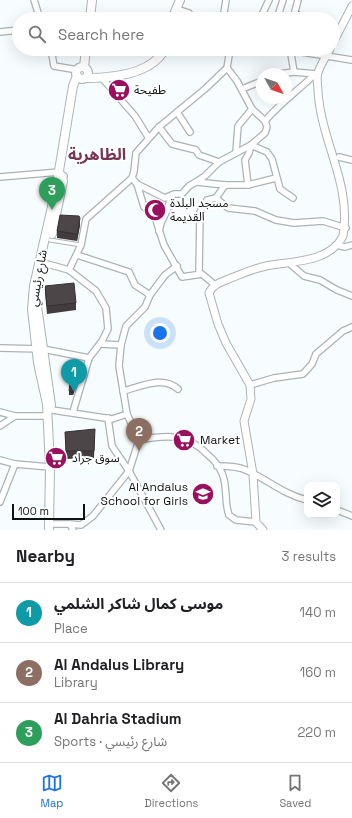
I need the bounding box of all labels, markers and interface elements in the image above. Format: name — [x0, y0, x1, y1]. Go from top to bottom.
search box — [12, 12, 340, 56]
icon: search — [26, 23, 48, 45]
text: Search here — [58, 25, 144, 44]
north arrow — [256, 68, 292, 104]
supermarket icon: طفيحة — [106, 77, 132, 103]
place label: طفيحة — [134, 82, 166, 98]
district label: الظاهرية — [68, 144, 126, 165]
pin: 3 — [39, 177, 65, 210]
place label: مسجد البلدة القديمة — [170, 195, 229, 225]
mosque icon: مسجد البلدة القديمة — [142, 197, 168, 223]
street label: شارع رئيسي — [25, 248, 53, 308]
your location — [150, 323, 170, 343]
pin: 1 — [61, 359, 87, 392]
pin: 2 — [126, 418, 152, 451]
supermarket icon: Market — [171, 427, 197, 453]
place label: Market — [200, 432, 240, 448]
supermarket icon: سوق جراد — [43, 445, 69, 471]
place label: سوق جراد — [72, 450, 120, 466]
place label: Al Andalus School for Girls — [101, 479, 188, 509]
school or university icon: Al Andalus School for Girls — [190, 481, 216, 507]
map controls — [304, 482, 340, 518]
button: layers — [304, 482, 340, 518]
scale bar — [12, 502, 85, 521]
text: 100 m — [18, 504, 49, 518]
text: Nearby — [16, 545, 75, 567]
text: 3 results — [282, 548, 336, 565]
text: موسى كمال شاكر الشلمي — [54, 594, 223, 613]
text: 1 — [26, 604, 32, 621]
text: 140 m — [300, 604, 336, 621]
text: Place — [54, 620, 88, 637]
text: Al Andalus Library — [54, 655, 184, 674]
text: 2 — [25, 664, 33, 681]
text: 160 m — [300, 664, 336, 681]
text: Library — [54, 674, 98, 691]
text: Al Dahria Stadium — [54, 709, 182, 728]
text: 3 — [25, 724, 33, 741]
text: 220 m — [297, 724, 336, 741]
text: Sports · شارع رئيسي — [54, 733, 167, 750]
tab: Map — [41, 772, 63, 810]
tab: Directions — [144, 772, 198, 810]
tab: Saved — [279, 772, 311, 810]

